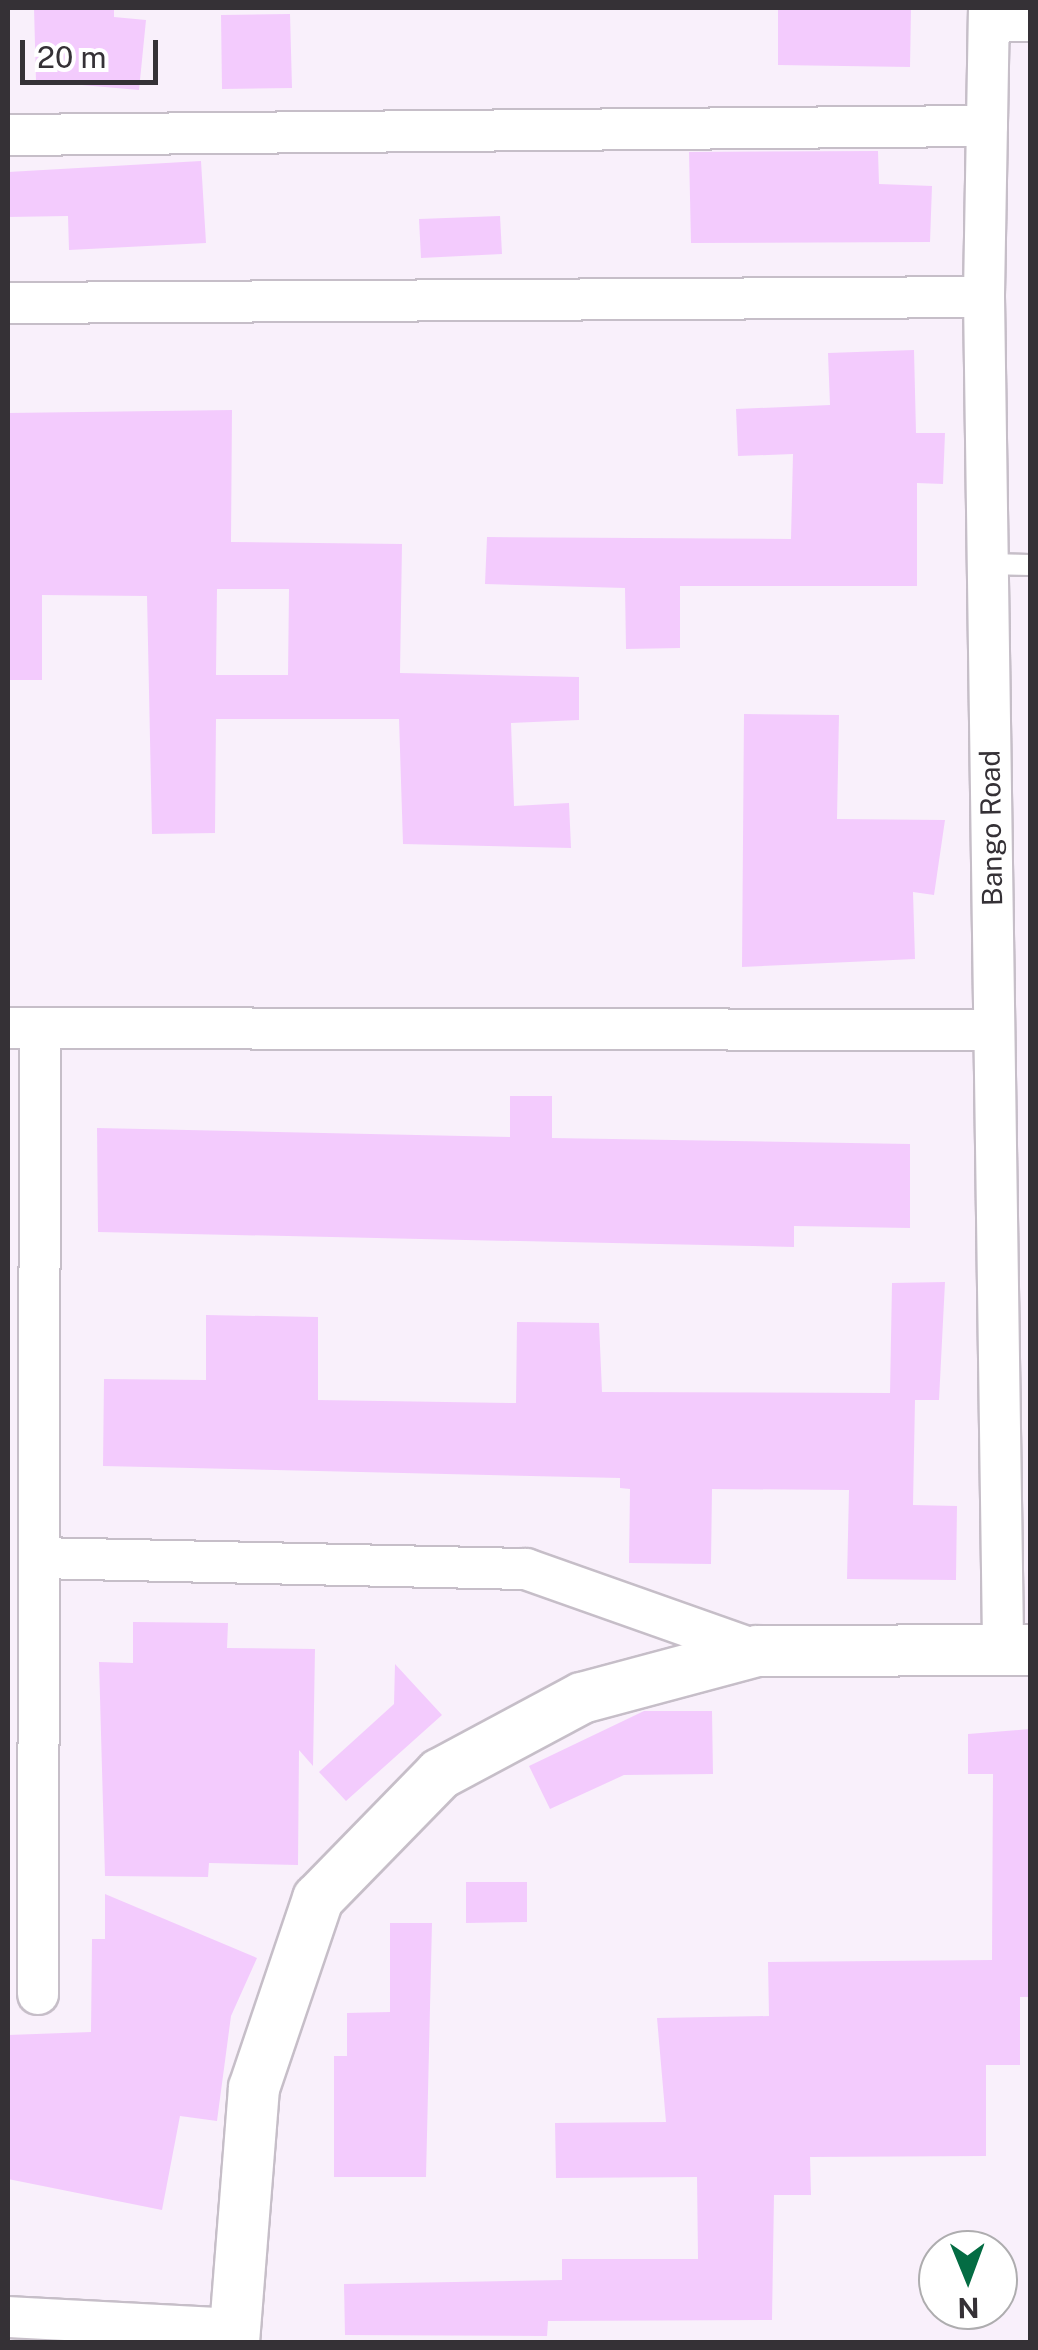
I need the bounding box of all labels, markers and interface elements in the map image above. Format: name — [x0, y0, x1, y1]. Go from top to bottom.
scale bar — [25, 20, 162, 82]
text: 20 m — [37, 39, 106, 75]
street label: Bango Road — [973, 750, 1009, 906]
north arrow — [918, 2230, 1018, 2330]
text: N — [957, 2292, 980, 2325]

